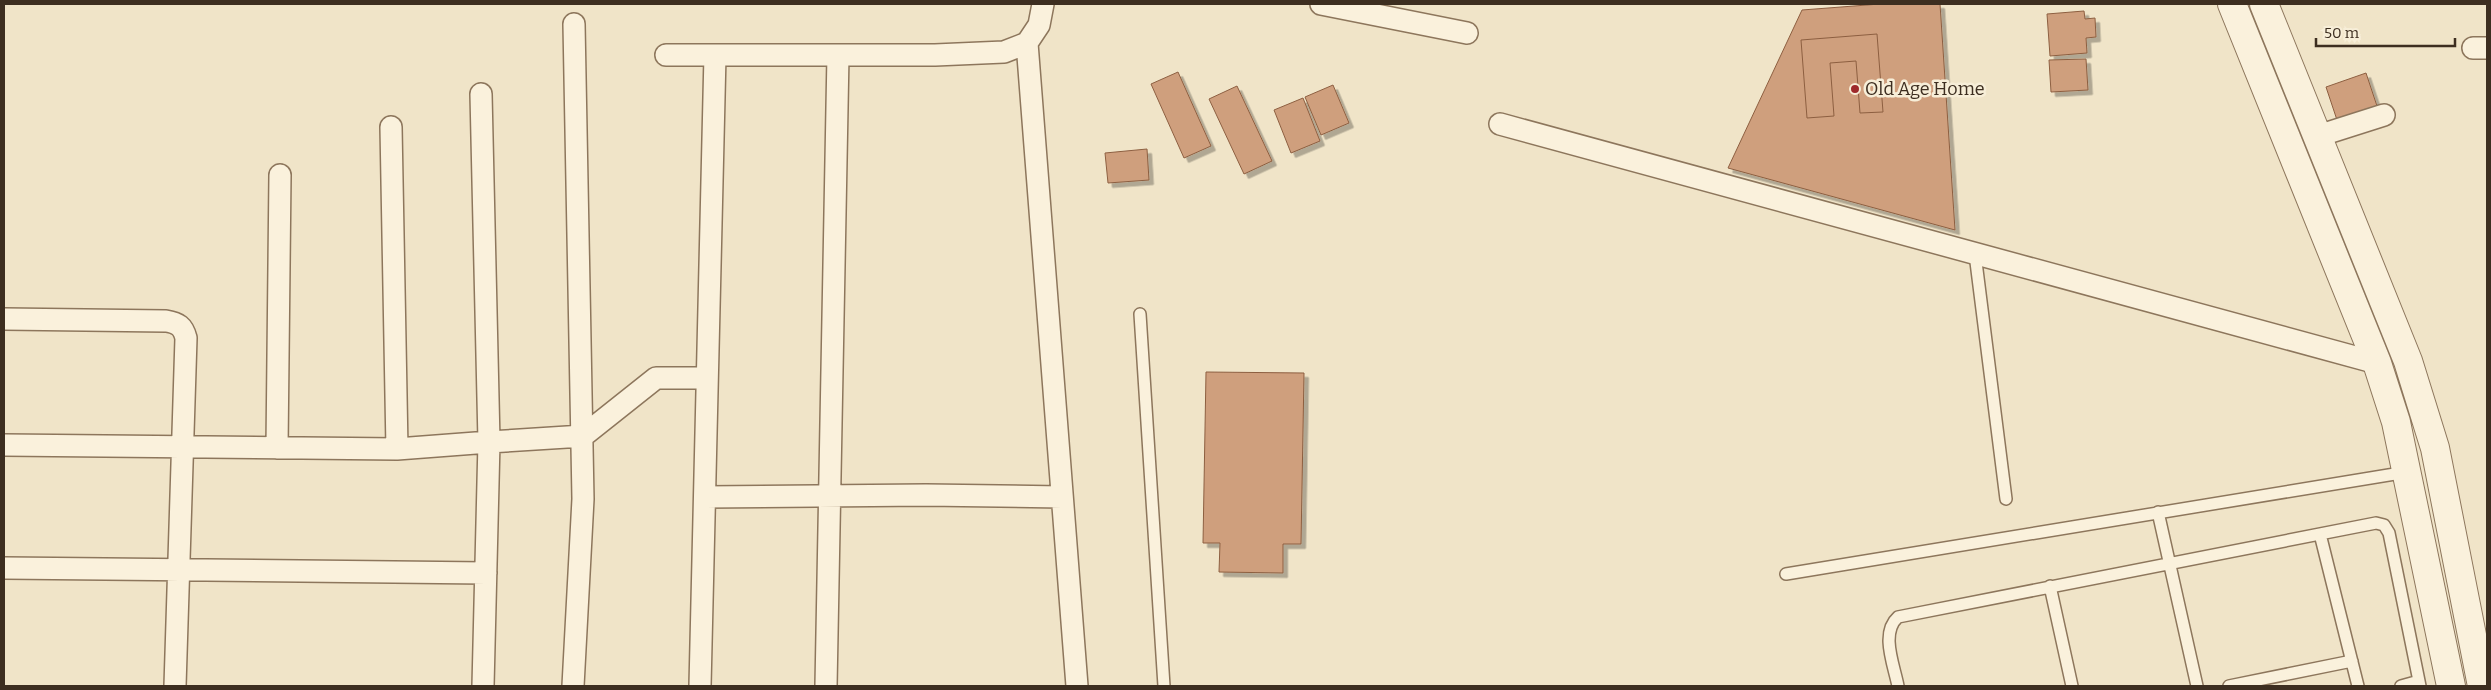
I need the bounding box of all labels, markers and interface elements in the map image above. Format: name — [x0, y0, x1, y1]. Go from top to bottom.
scale bar — [2316, 15, 2455, 47]
text: 50 m — [2324, 24, 2360, 42]
place label: Old Age Home — [1865, 78, 1985, 100]
marker: Old Age Home — [1849, 83, 1861, 95]

